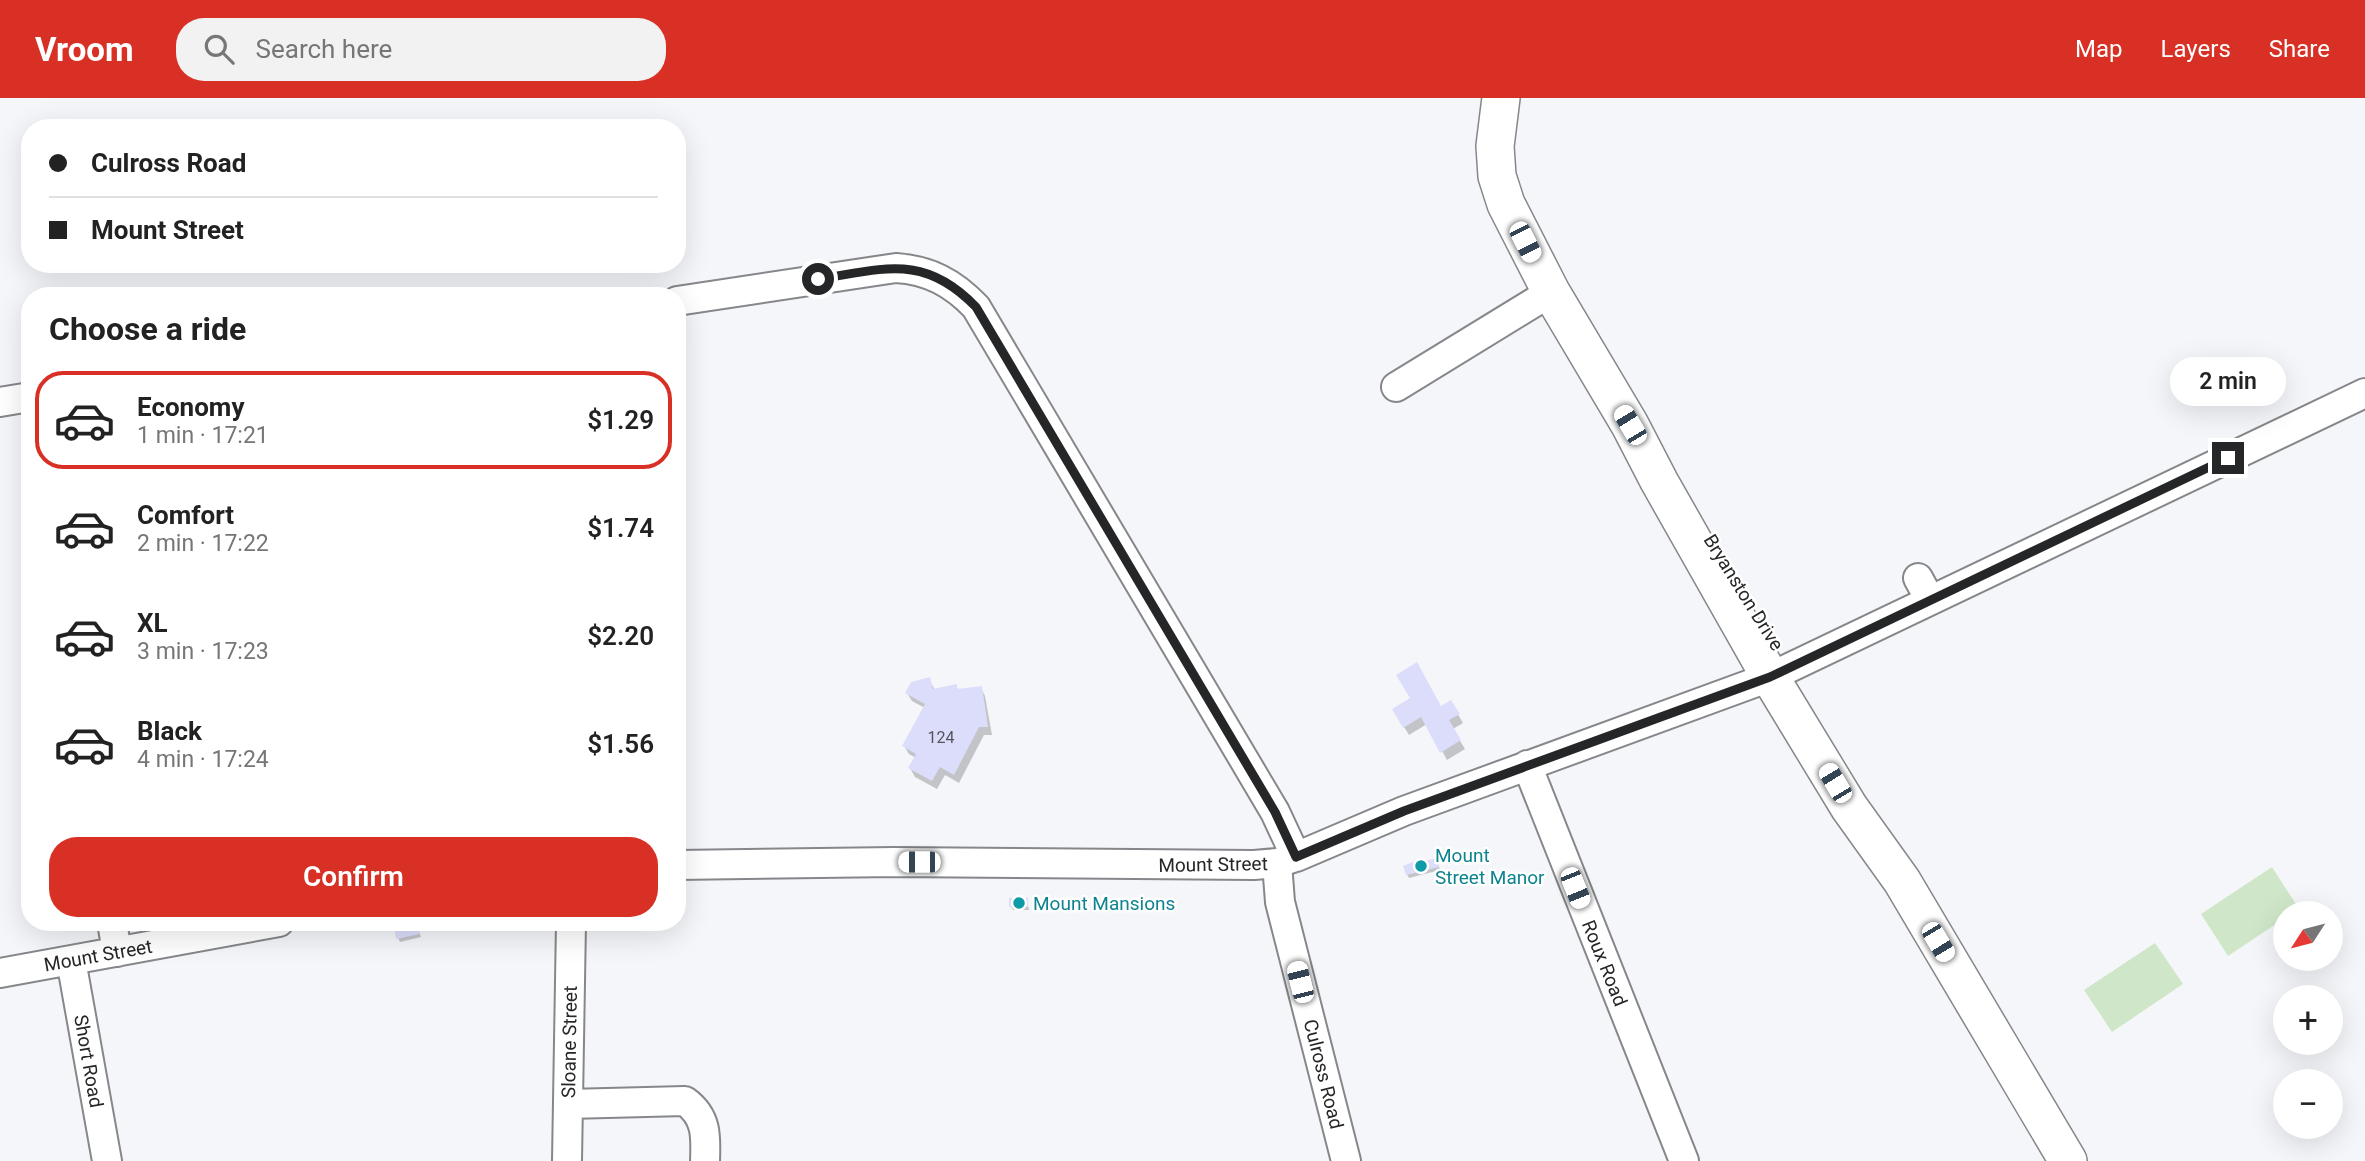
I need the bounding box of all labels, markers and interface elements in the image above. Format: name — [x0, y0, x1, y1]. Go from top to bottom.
search box — [176, 18, 666, 81]
text: Vroom — [35, 30, 134, 69]
icon: search — [200, 30, 238, 68]
text: Search here — [256, 34, 392, 64]
text: Map — [2075, 35, 2123, 63]
text: Layers — [2161, 35, 2231, 63]
text: Share — [2269, 35, 2330, 63]
text: Culross Road — [91, 148, 246, 178]
text: Mount Street — [91, 215, 244, 245]
car — [1507, 219, 1544, 265]
route start — [802, 263, 834, 295]
text: Choose a ride — [49, 310, 246, 348]
callout: 2 min — [2170, 356, 2286, 406]
text: 2 min — [2199, 368, 2257, 395]
icon: car — [53, 389, 116, 452]
text: Economy — [137, 392, 244, 422]
car — [1611, 402, 1650, 448]
text: $1.29 — [587, 405, 654, 435]
text: 1 min · 17:21 — [137, 422, 269, 449]
route end — [2212, 442, 2244, 474]
icon: car — [53, 497, 116, 560]
text: Comfort — [137, 500, 234, 530]
text: $1.74 — [587, 513, 654, 543]
text: 2 min · 17:22 — [137, 530, 269, 557]
street label: Bryanston Drive — [1699, 530, 1788, 655]
icon: car — [53, 605, 116, 668]
text: XL — [137, 608, 168, 638]
text: $2.20 — [587, 621, 654, 651]
text: 3 min · 17:23 — [137, 638, 269, 665]
icon: car — [53, 713, 116, 776]
text: Black — [137, 716, 202, 746]
house number: 124 — [928, 728, 954, 747]
text: $1.56 — [587, 729, 654, 759]
text: 4 min · 17:24 — [137, 746, 269, 773]
car — [1816, 760, 1855, 806]
button: Confirm — [49, 837, 658, 917]
place label: Mount Street Manor — [1435, 844, 1545, 889]
car — [899, 852, 941, 873]
street label: Mount Street — [1158, 852, 1268, 877]
marker: Mount Street Manor — [1413, 858, 1429, 874]
car — [1558, 865, 1593, 911]
place label: Mount Mansions — [1033, 892, 1175, 915]
marker: Mount Mansions — [1011, 895, 1027, 911]
north arrow — [2273, 901, 2343, 971]
map controls — [2273, 901, 2343, 1139]
street label: Roux Road — [1577, 917, 1632, 1010]
car — [1919, 919, 1958, 965]
street label: Mount Street — [42, 935, 154, 976]
car — [1285, 959, 1316, 1005]
button: + — [2273, 985, 2343, 1055]
street label: Sloane Street — [557, 986, 582, 1098]
street label: Short Road — [69, 1013, 108, 1109]
street label: Culross Road — [1299, 1017, 1348, 1131]
button: − — [2273, 1069, 2343, 1139]

